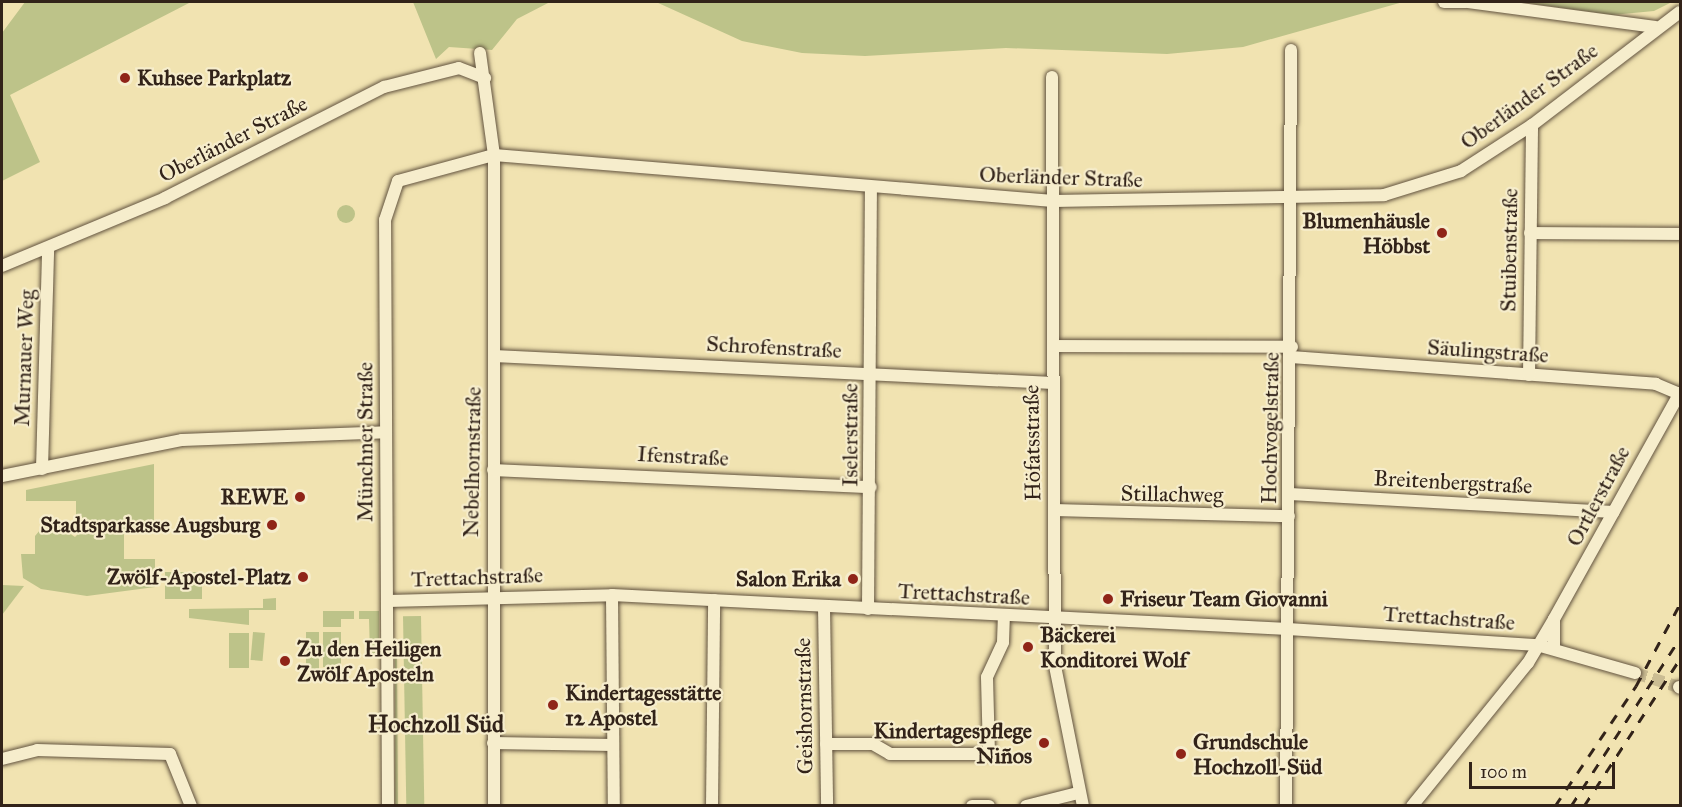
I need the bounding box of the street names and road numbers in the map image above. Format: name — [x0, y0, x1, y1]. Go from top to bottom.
street label: Oberländer Straße — [1455, 37, 1603, 155]
street label: Oberländer Straße — [154, 90, 312, 188]
street label: Oberländer Straße — [979, 161, 1143, 193]
street label: Stuibenstraße — [1495, 188, 1523, 312]
street label: Murnauer Weg — [8, 289, 40, 427]
street label: Schrofenstraße — [706, 330, 842, 364]
street label: Säulingstraße — [1426, 334, 1550, 368]
street label: Hochvogelstraße — [1255, 352, 1285, 504]
street label: Münchner Straße — [352, 362, 378, 522]
street label: Iselerstraße — [837, 383, 863, 487]
street label: Höfatsstraße — [1018, 385, 1046, 501]
street label: Nebelhornstraße — [457, 386, 487, 538]
street label: Ifenstraße — [637, 440, 729, 472]
street label: Ortlerstraße — [1561, 441, 1635, 551]
street label: Breitenbergstraße — [1373, 465, 1533, 499]
street label: Stillachweg — [1120, 480, 1224, 508]
street label: Trettachstraße — [411, 562, 543, 592]
street label: Trettachstraße — [897, 577, 1031, 611]
street label: Trettachstraße — [1382, 600, 1516, 636]
street label: Geishornstraße — [790, 637, 818, 775]

